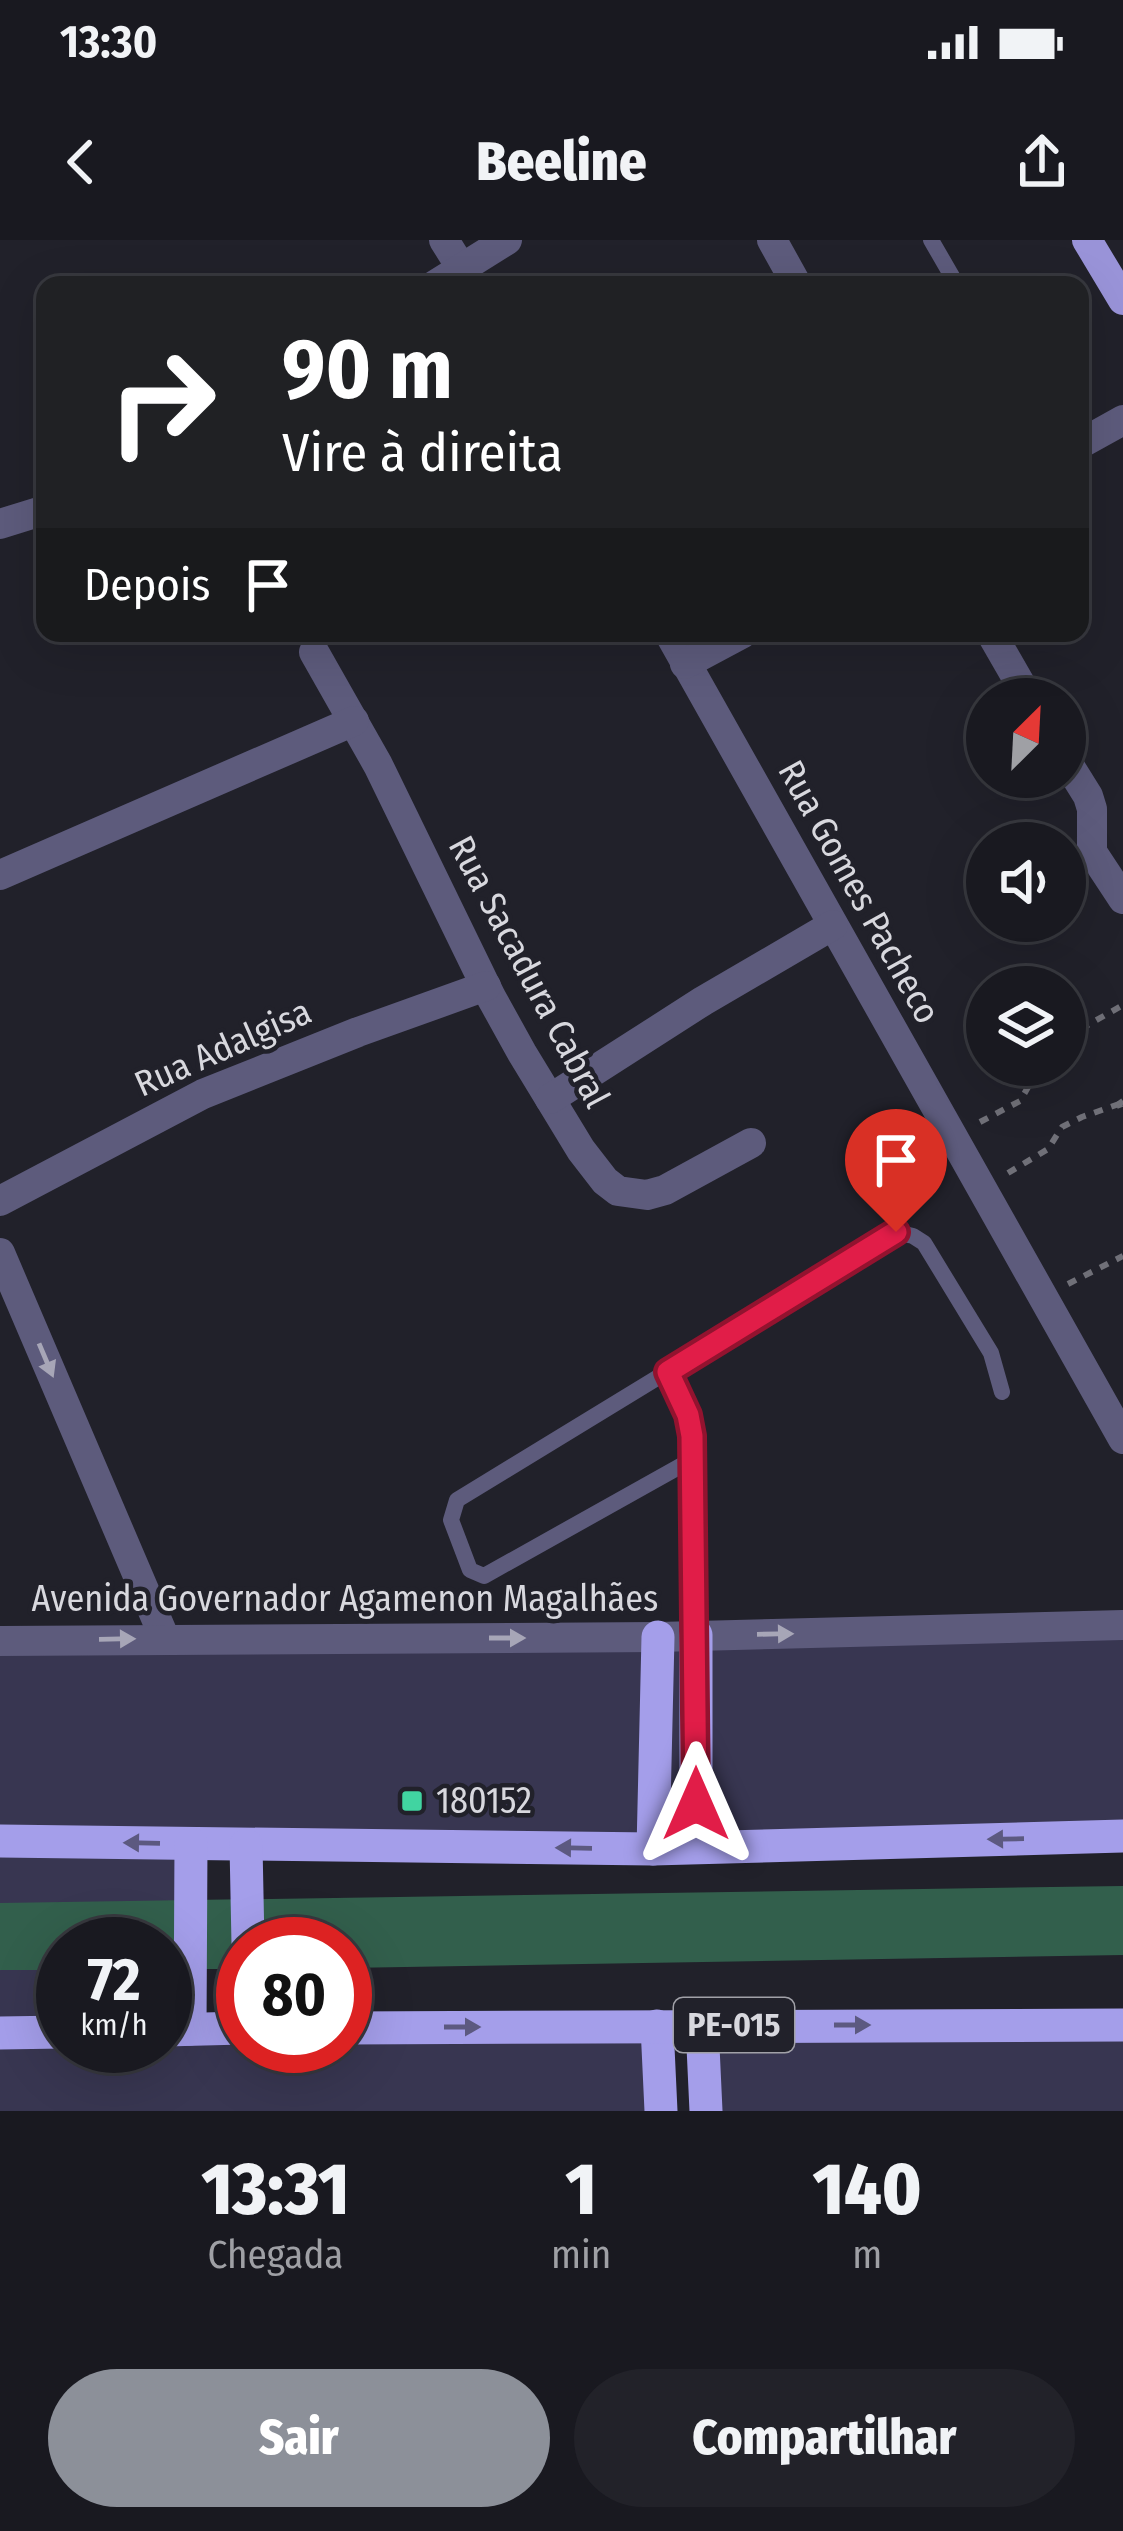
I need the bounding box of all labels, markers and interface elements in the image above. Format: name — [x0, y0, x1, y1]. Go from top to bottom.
text: 13:30 — [60, 15, 157, 69]
icon: back — [48, 129, 114, 195]
icon: share — [1009, 129, 1075, 195]
text: Beeline — [476, 130, 647, 194]
text: 90 m — [282, 319, 453, 420]
icon: right — [84, 324, 240, 480]
text: Vire à direita — [282, 421, 563, 485]
icon: arrive — [235, 552, 301, 618]
text: Depois — [84, 558, 211, 612]
north arrow — [966, 678, 1086, 798]
map controls — [966, 678, 1086, 1086]
street label: Rua Gomes Pacheco — [769, 753, 949, 1031]
button: sound — [966, 822, 1086, 942]
street label: Rua Sacadura Cabral — [439, 829, 619, 1115]
button: layers — [966, 966, 1086, 1086]
street label: Rua Adalgisa — [128, 990, 318, 1106]
pin — [845, 1109, 947, 1232]
icon: arrive — [863, 1127, 929, 1193]
one-way arrow — [37, 1343, 56, 1379]
street label: Avenida Governador Agamenon Magalhães — [32, 1577, 658, 1621]
one-way arrow — [757, 1624, 795, 1643]
one-way arrow — [489, 1628, 527, 1648]
one-way arrow — [99, 1629, 137, 1649]
position arrow — [633, 1741, 759, 1867]
place label: 180152 — [436, 1779, 532, 1823]
marker: 180152 — [399, 1788, 425, 1814]
one-way arrow — [986, 1829, 1024, 1848]
one-way arrow — [122, 1833, 160, 1853]
one-way arrow — [554, 1838, 592, 1858]
speed limit sign: 80 — [216, 1917, 372, 2073]
text: 72 — [87, 1944, 141, 2016]
road number: PE-015 — [674, 1998, 794, 2052]
text: km/h — [81, 2007, 147, 2043]
one-way arrow — [834, 2015, 872, 2035]
one-way arrow — [444, 2017, 482, 2037]
text: 13:31 — [201, 2147, 350, 2233]
text: 1 — [566, 2147, 597, 2233]
text: 140 — [813, 2147, 922, 2233]
text: Chegada — [207, 2232, 343, 2278]
text: min — [551, 2232, 611, 2278]
text: m — [852, 2232, 882, 2278]
button: Sair — [48, 2369, 550, 2507]
button: Compartilhar — [574, 2369, 1075, 2507]

